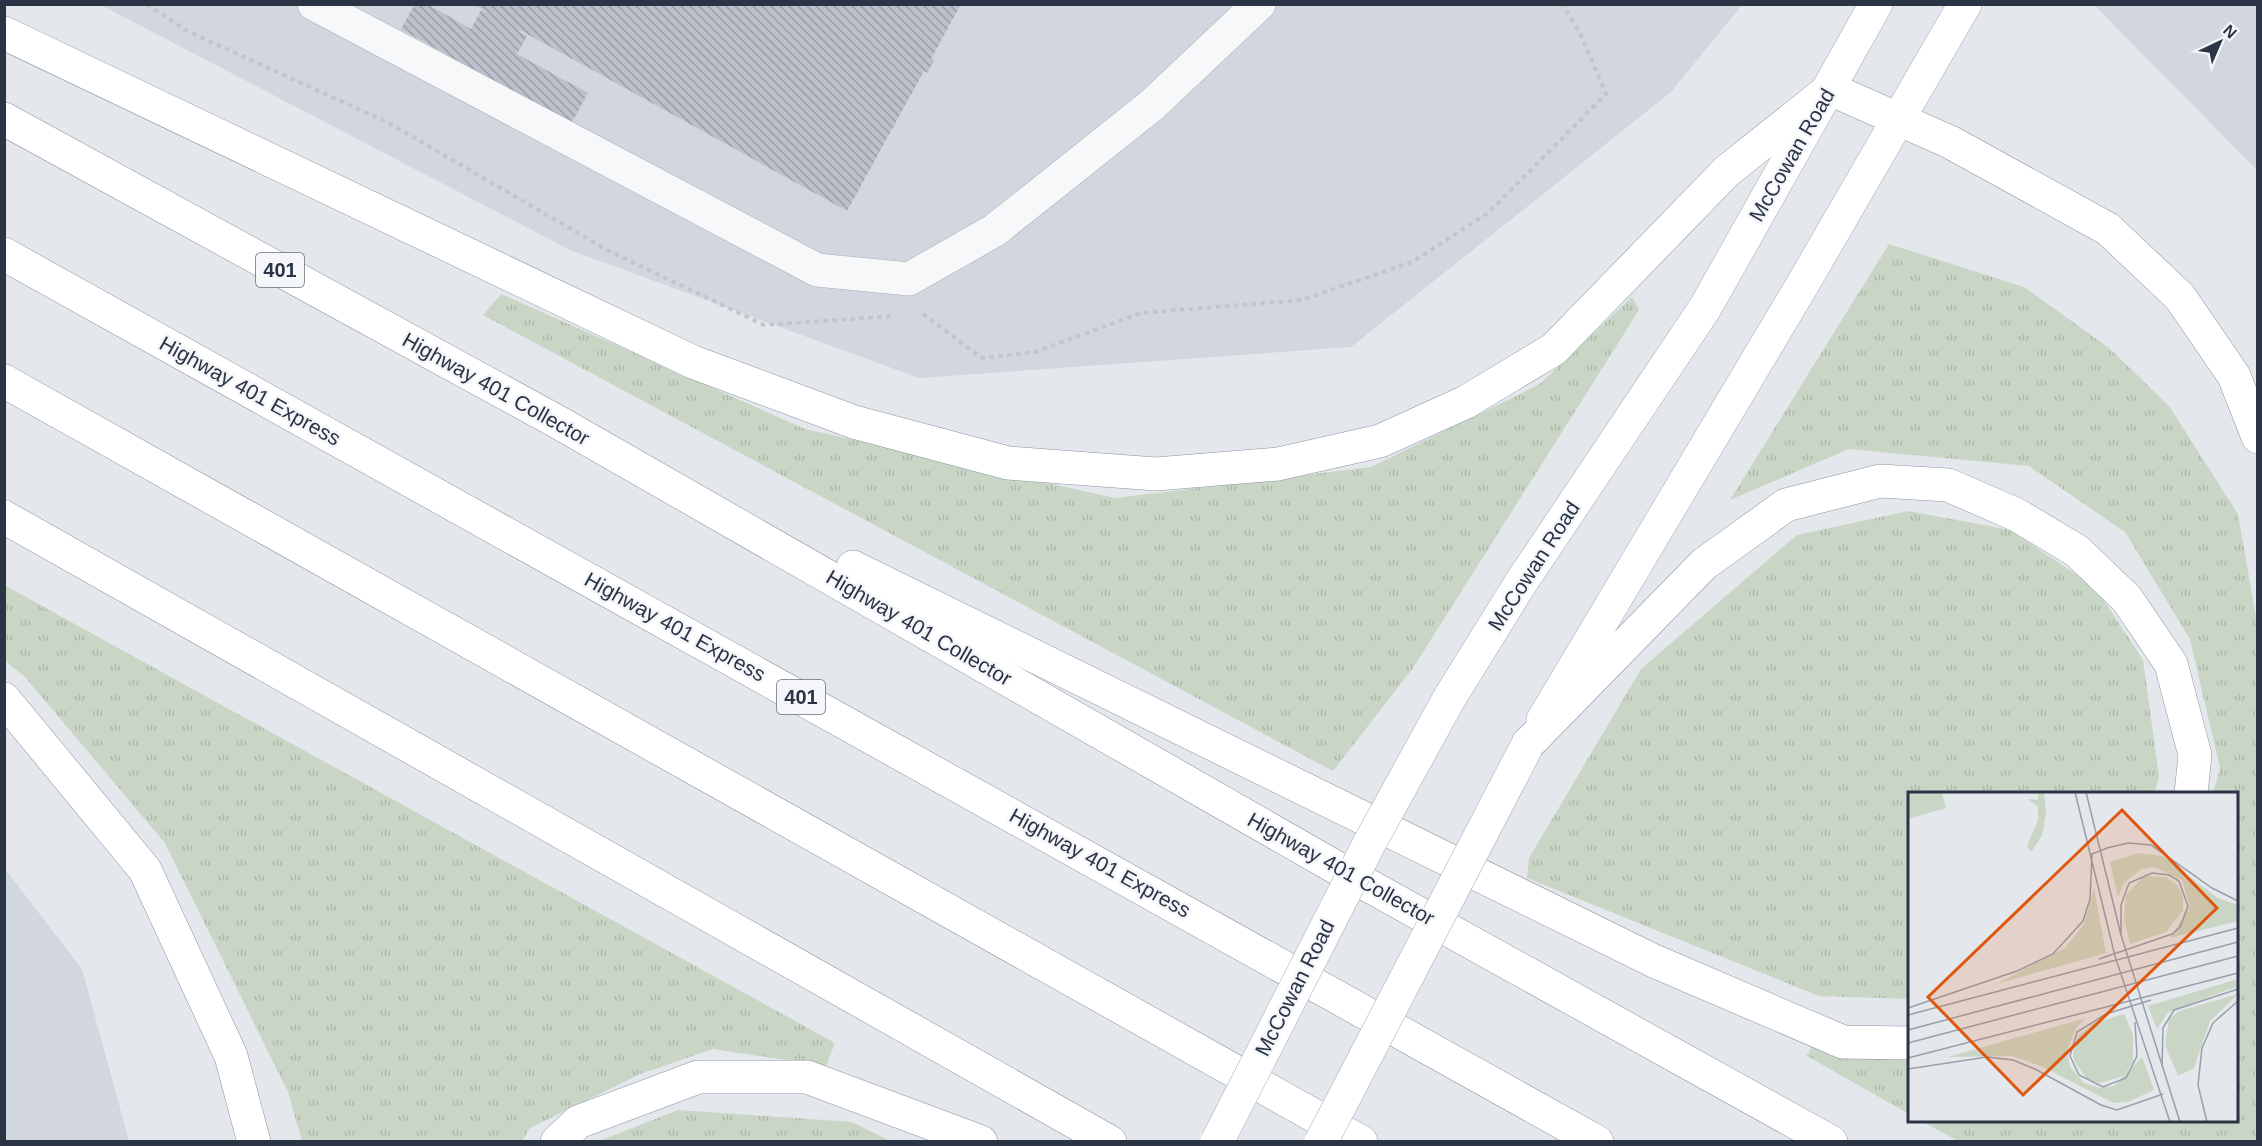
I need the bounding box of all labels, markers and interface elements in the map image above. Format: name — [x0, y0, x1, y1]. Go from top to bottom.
north arrow — [2190, 12, 2250, 72]
text: N — [2220, 21, 2240, 42]
street label: McCowan Road — [1744, 84, 1839, 225]
road number: 401 — [256, 253, 304, 287]
street label: Highway 401 Collector — [399, 328, 594, 450]
street label: Highway 401 Express — [156, 331, 345, 450]
street label: McCowan Road — [1483, 497, 1584, 635]
street label: Highway 401 Collector — [823, 565, 1016, 690]
street label: Highway 401 Express — [581, 567, 770, 686]
road number: 401 — [777, 680, 825, 714]
inset map — [1908, 792, 2238, 1122]
street label: Highway 401 Express — [1006, 803, 1195, 922]
street label: Highway 401 Collector — [1244, 808, 1439, 930]
street label: McCowan Road — [1250, 916, 1339, 1060]

